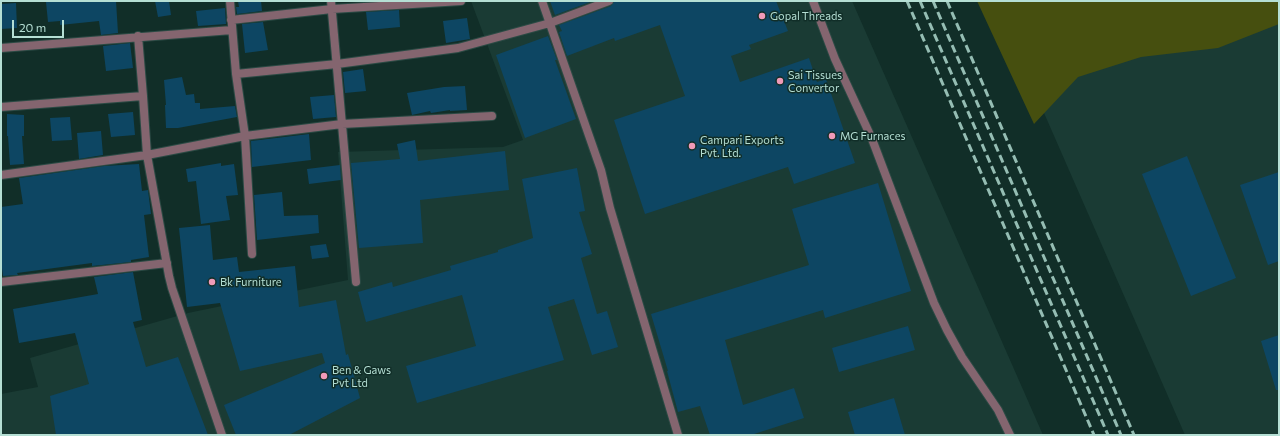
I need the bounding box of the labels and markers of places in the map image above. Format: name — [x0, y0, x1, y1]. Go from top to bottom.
place label: Gopal Threads — [770, 9, 842, 23]
marker: Gopal Threads — [757, 11, 767, 21]
place label: Sai Tissues Convertor — [788, 68, 842, 94]
marker: Sai Tissues Convertor — [775, 76, 785, 86]
place label: MG Furnaces — [840, 129, 905, 143]
marker: MG Furnaces — [827, 131, 837, 141]
place label: Campari Exports Pvt. Ltd. — [700, 133, 784, 159]
marker: Campari Exports Pvt. Ltd. — [687, 141, 697, 151]
place label: Bk Furniture — [220, 275, 282, 289]
marker: Bk Furniture — [207, 277, 217, 287]
place label: Ben & Gaws Pvt Ltd — [332, 363, 391, 389]
marker: Ben & Gaws Pvt Ltd — [319, 371, 329, 381]

